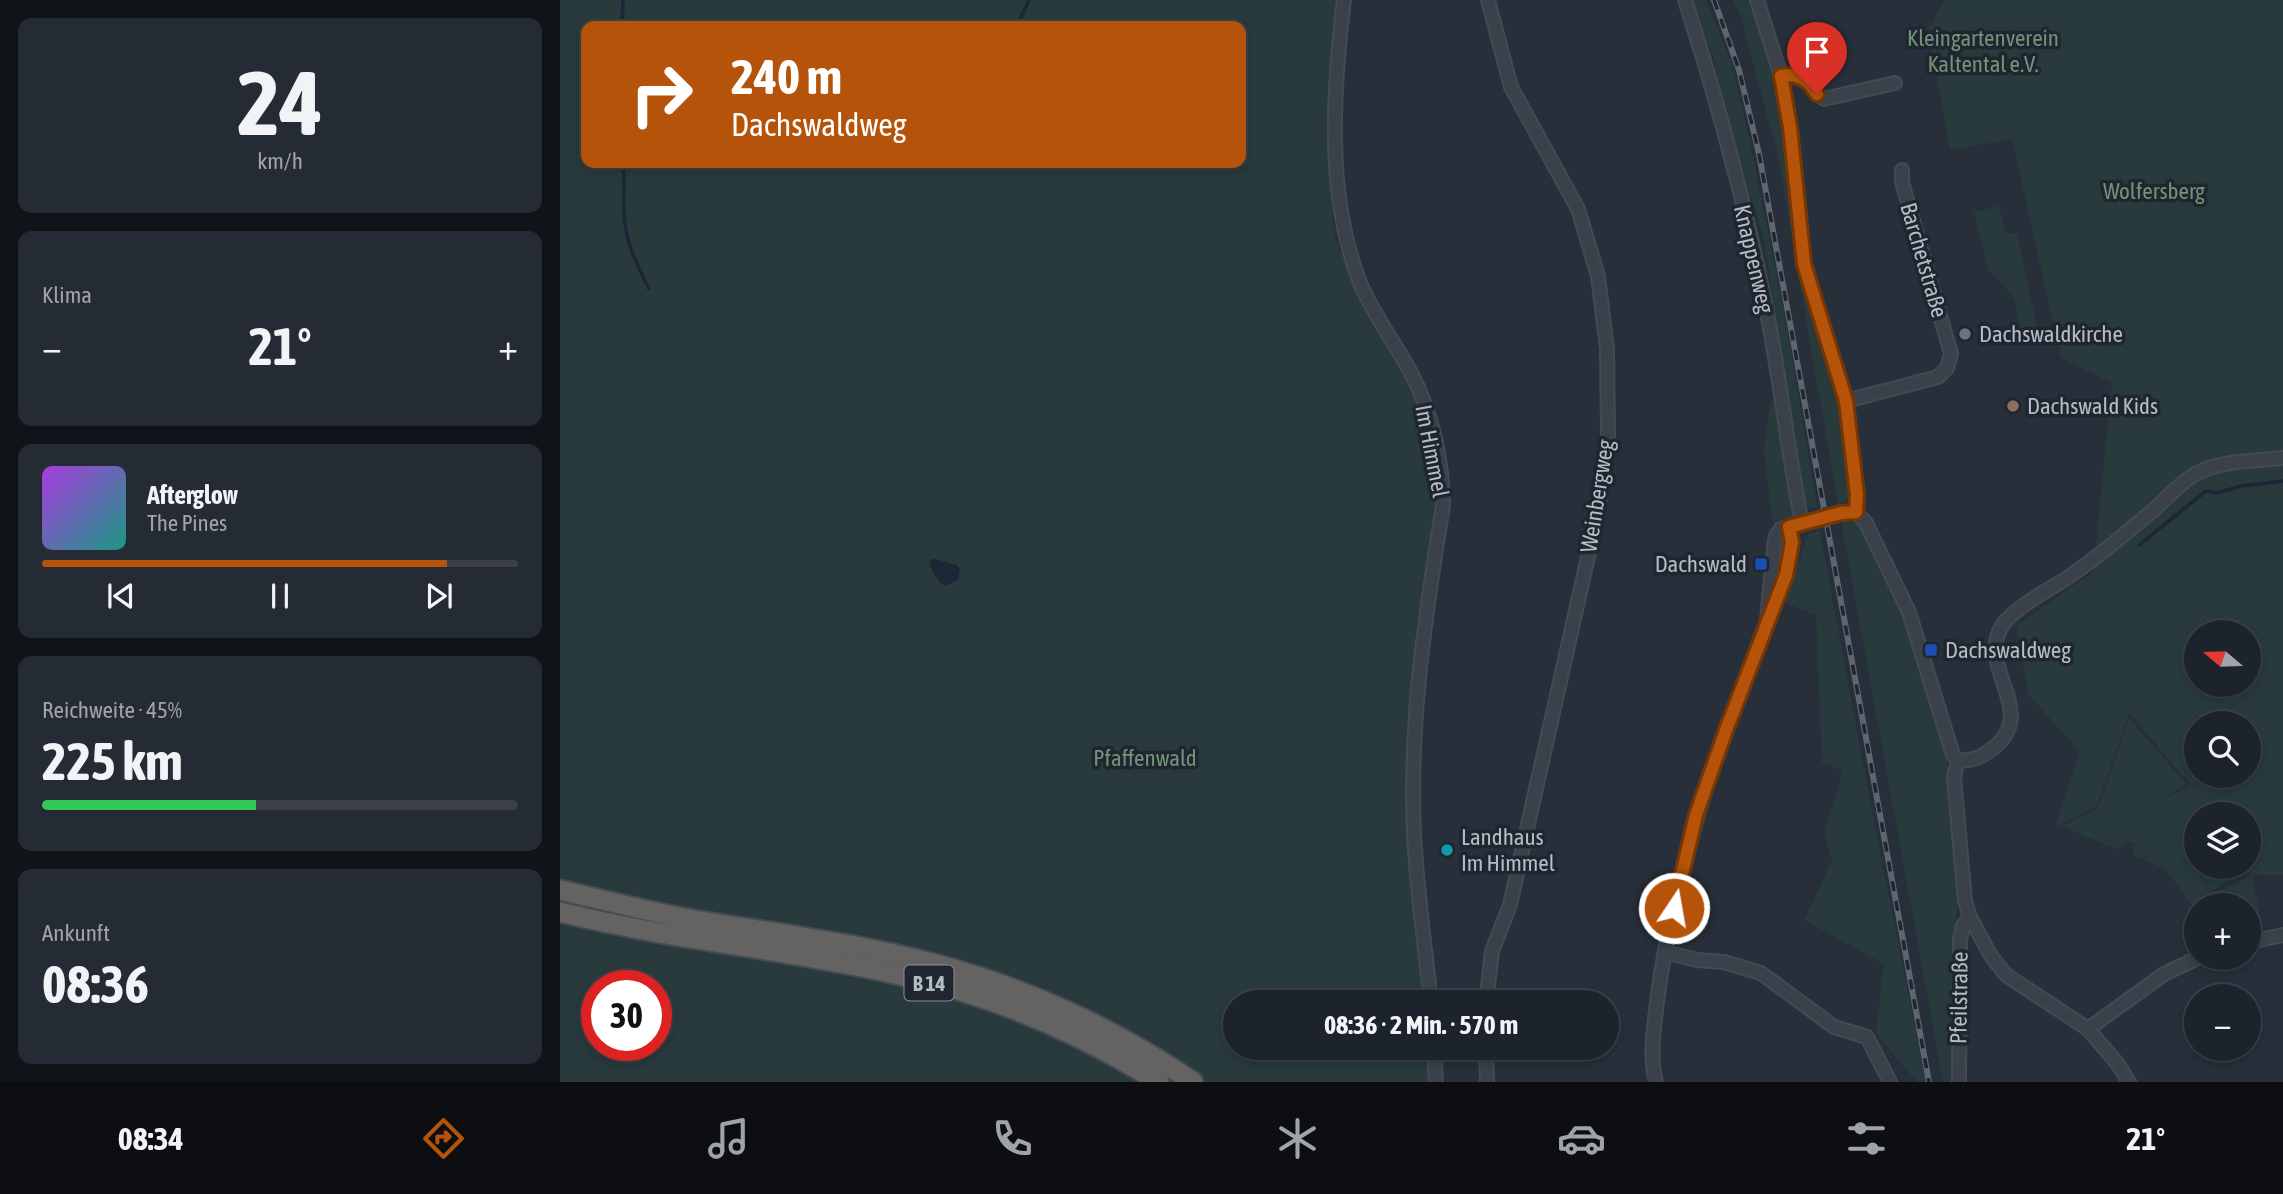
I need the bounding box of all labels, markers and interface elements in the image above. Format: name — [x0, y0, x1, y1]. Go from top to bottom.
pin — [1787, 22, 1847, 94]
park label: Kleingartenverein Kaltental e.V. — [1907, 25, 2059, 77]
icon: arrive — [1798, 33, 1836, 71]
text: 240 m — [731, 48, 842, 104]
icon: right — [616, 49, 707, 140]
text: 24 — [237, 50, 323, 154]
text: Dachswaldweg — [731, 106, 907, 143]
text: km/h — [257, 148, 303, 174]
park label: Wolfersberg — [2103, 178, 2205, 204]
street label: Barchetstraße — [1895, 200, 1953, 320]
street label: Knappenweg — [1729, 202, 1779, 316]
text: Klima — [42, 282, 92, 308]
text: 21° — [248, 316, 312, 376]
place label: Dachswaldkirche — [1979, 321, 2123, 347]
text: − — [42, 325, 62, 368]
text: + — [498, 325, 518, 368]
marker: Dachswaldkirche — [1957, 326, 1973, 342]
place label: Dachswald Kids — [2027, 393, 2158, 419]
marker: Dachswald Kids — [2005, 398, 2021, 414]
street label: Im Himmel — [1410, 402, 1454, 500]
street label: Weinbergweg — [1575, 438, 1619, 554]
text: Afterglow — [147, 480, 238, 510]
text: The Pines — [147, 510, 227, 536]
place label: Dachswald — [1655, 551, 1747, 577]
marker: Dachswald — [1753, 556, 1769, 572]
icon: previous — [102, 577, 140, 615]
icon: pause — [261, 577, 299, 615]
icon: next — [420, 577, 458, 615]
north arrow — [2184, 620, 2261, 696]
map controls — [2184, 620, 2261, 1061]
place label: Dachswaldweg — [1945, 637, 2071, 663]
marker: Dachswaldweg — [1923, 642, 1939, 658]
text: Reichweite · 45% — [42, 697, 182, 723]
button: search — [2184, 711, 2261, 788]
text: 225 km — [42, 731, 183, 791]
park label: Pfaffenwald — [1093, 745, 1197, 771]
button: layers — [2184, 802, 2261, 879]
place label: Landhaus Im Himmel — [1461, 824, 1555, 876]
marker: Landhaus Im Himmel — [1439, 842, 1455, 858]
position arrow — [1637, 871, 1711, 945]
button: + — [2184, 893, 2261, 970]
text: Ankunft — [42, 920, 110, 946]
street label: Pfeilstraße — [1945, 952, 1973, 1044]
text: 08:36 — [42, 954, 149, 1014]
road number: B 14 — [904, 965, 954, 1000]
speed limit sign: 30 — [581, 970, 672, 1061]
button: − — [2184, 984, 2261, 1061]
text: 08:36 · 2 Min. · 570 m — [1324, 1010, 1518, 1040]
icon: directions — [419, 1114, 468, 1163]
icon: music — [704, 1114, 753, 1163]
icon: phone — [988, 1114, 1037, 1163]
icon: climate — [1273, 1114, 1322, 1163]
icon: car — [1557, 1114, 1606, 1163]
icon: filters — [1842, 1114, 1891, 1163]
text: 08:34 — [118, 1120, 184, 1157]
text: 21° — [2126, 1120, 2165, 1157]

